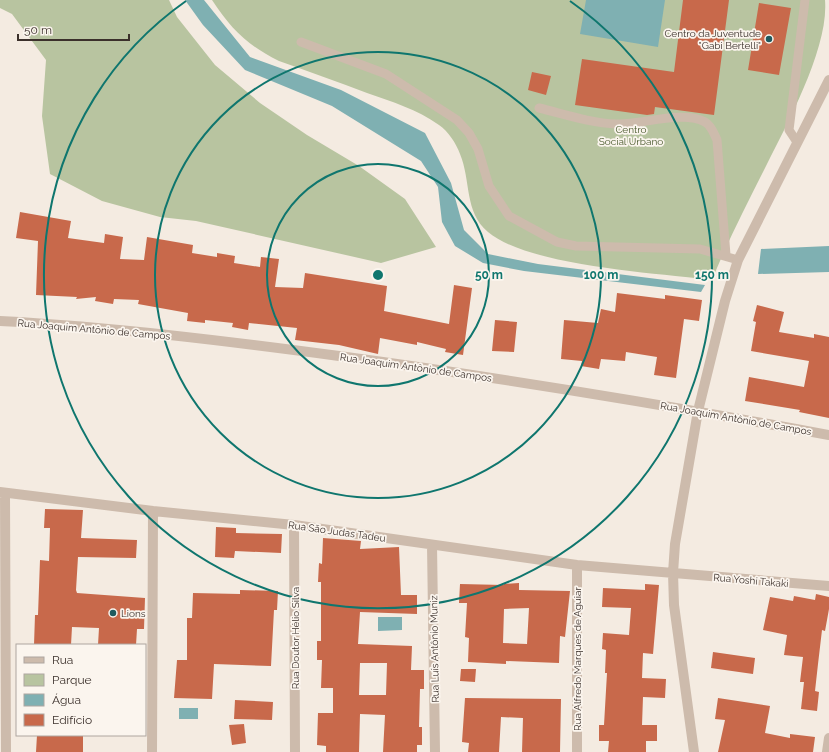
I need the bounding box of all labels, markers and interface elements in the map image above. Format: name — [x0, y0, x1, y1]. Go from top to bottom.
scale bar — [18, 16, 129, 42]
text: 50 m — [24, 23, 52, 37]
place label: Centro da Juventude "Gabi Bertelli" — [664, 28, 761, 51]
marker: Centro da Juventude "Gabi Bertelli" — [764, 34, 774, 44]
park label: Centro Social Urbano — [599, 124, 663, 147]
centre of rings — [371, 268, 385, 282]
text: 50 m — [475, 268, 503, 282]
text: 100 m — [584, 268, 618, 282]
text: 150 m — [695, 268, 729, 282]
street label: Rua Joaquim Antônio de Campos — [17, 317, 171, 342]
street label: Rua Joaquim Antônio de Campos — [339, 351, 493, 384]
street label: Rua Joaquim Antônio de Campos — [659, 400, 813, 437]
street label: Rua São Judas Tadeu — [288, 519, 386, 544]
street label: Rua Yoshi Takaki — [713, 572, 789, 589]
street label: Rua Doutor Hélio Silva — [290, 587, 301, 689]
street label: Rua Alfredo Marques de Aguiar — [572, 587, 583, 731]
street label: Rua Luís Antônio Muniz — [428, 595, 441, 703]
marker: Lions — [108, 608, 118, 618]
place label: Lions — [121, 608, 146, 619]
legend — [16, 644, 146, 736]
text: Rua — [52, 653, 73, 667]
text: Parque — [52, 673, 92, 687]
text: Água — [52, 693, 81, 707]
text: Edifício — [52, 713, 92, 727]

